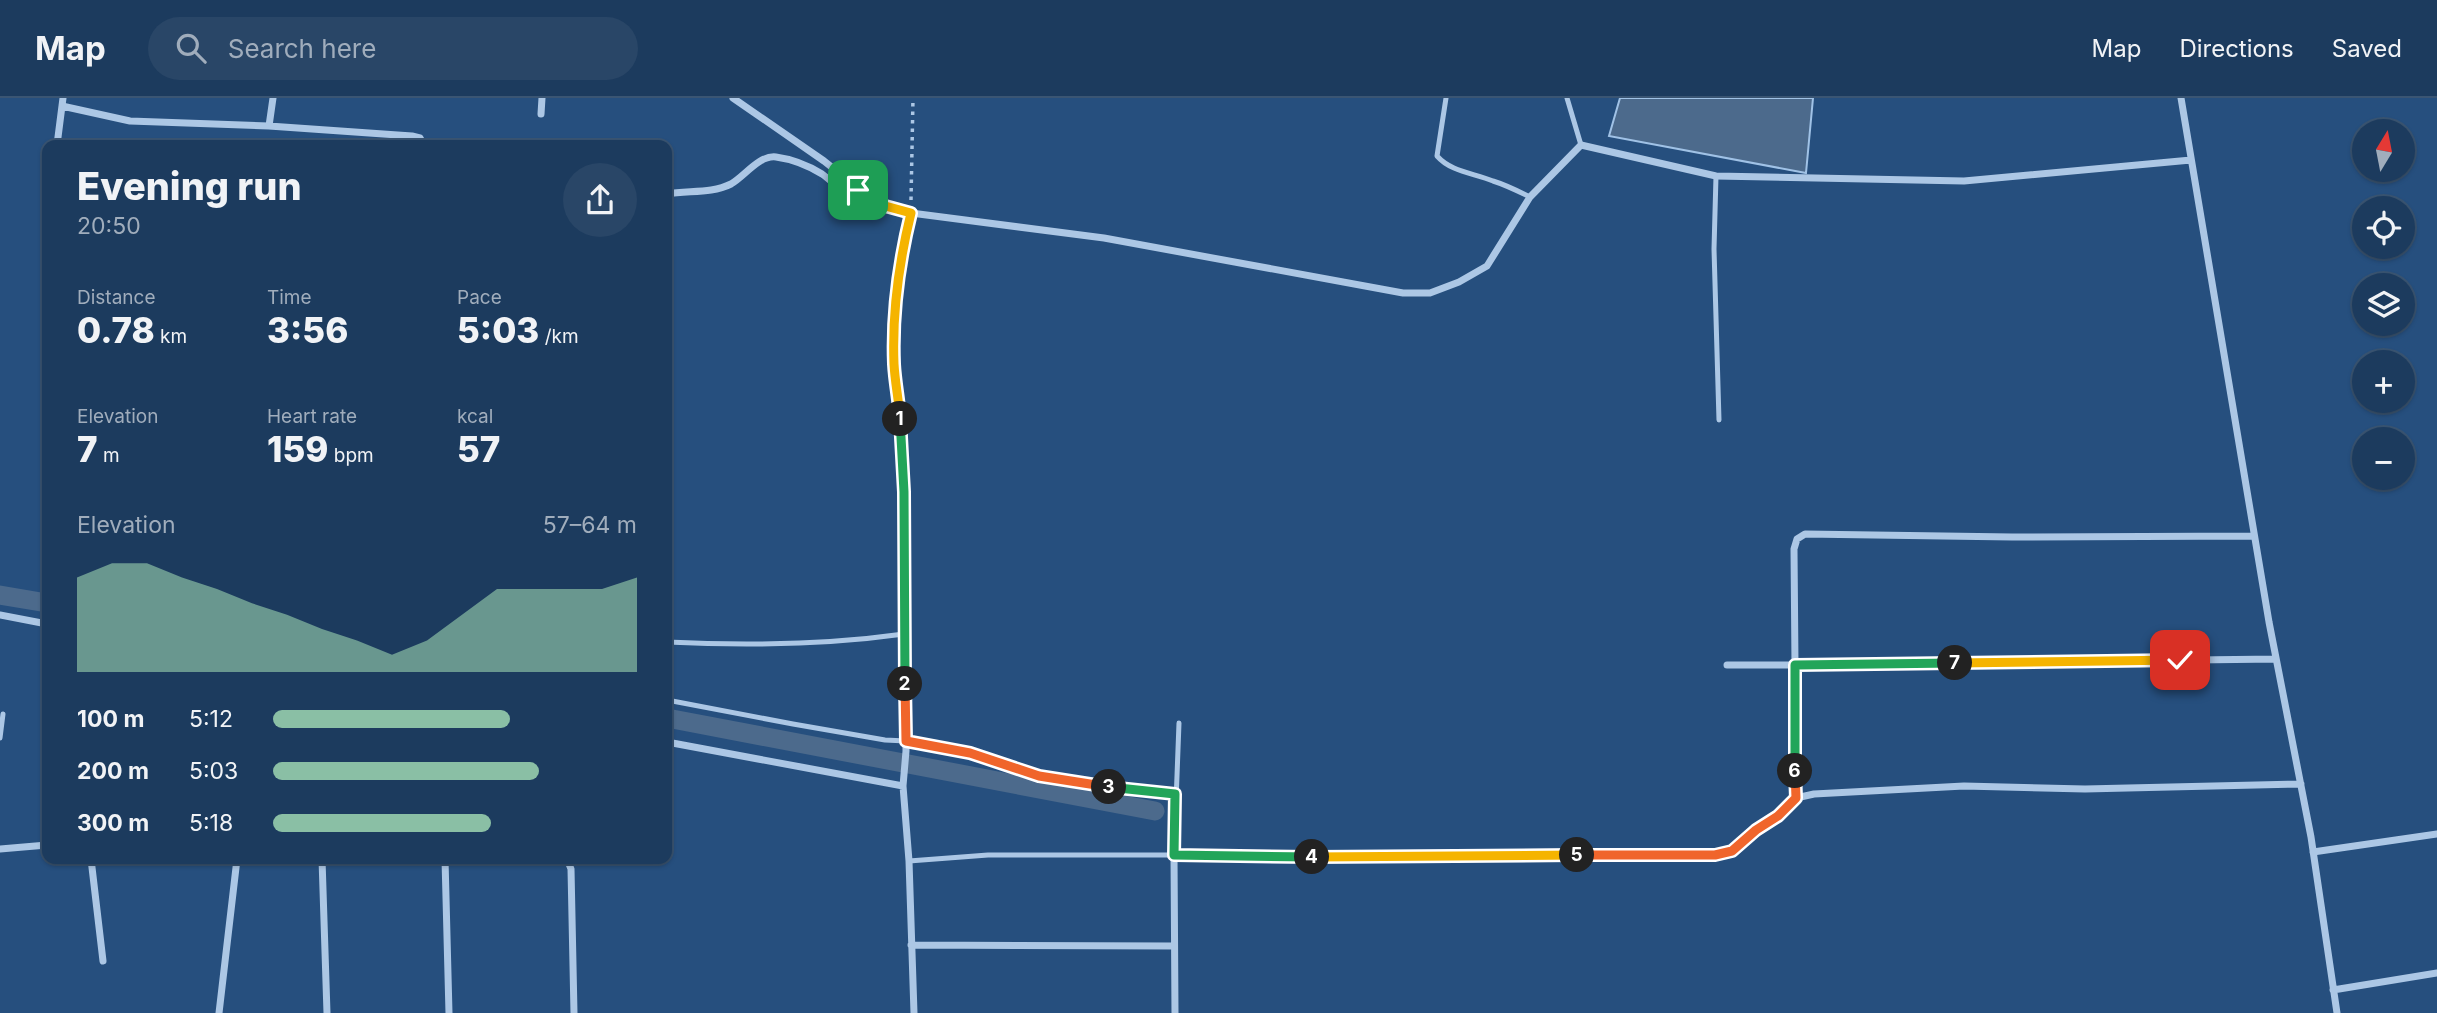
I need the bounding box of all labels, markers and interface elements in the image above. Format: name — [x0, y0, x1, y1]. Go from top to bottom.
search box — [148, 17, 638, 80]
text: Map — [35, 28, 106, 68]
icon: search — [172, 29, 210, 67]
text: Search here — [228, 33, 376, 64]
text: Map — [2092, 34, 2141, 63]
text: Directions — [2179, 34, 2294, 63]
text: Saved — [2332, 34, 2402, 63]
north arrow — [2352, 119, 2415, 182]
map controls — [2352, 119, 2415, 490]
pin — [828, 160, 888, 220]
text: Evening run — [77, 163, 302, 209]
button: share — [563, 163, 637, 237]
icon: arrive — [839, 171, 877, 209]
button: locate — [2352, 196, 2415, 259]
text: 20:50 — [77, 212, 141, 240]
button: layers — [2352, 273, 2415, 336]
text: Distance — [77, 286, 155, 309]
text: Time — [267, 286, 312, 309]
text: Pace — [457, 286, 502, 309]
text: 0.78 — [77, 309, 155, 351]
text: 3:56 — [267, 309, 348, 351]
text: 5:03 — [457, 309, 539, 351]
text: km — [155, 325, 187, 348]
text: /km — [539, 325, 579, 348]
button: + — [2352, 350, 2415, 413]
pin: 1 — [883, 402, 918, 436]
text: Elevation — [77, 405, 158, 428]
text: Heart rate — [267, 405, 357, 428]
text: kcal — [457, 405, 493, 428]
text: 1 — [895, 407, 904, 430]
button: − — [2352, 427, 2415, 490]
text: 7 — [77, 428, 98, 470]
text: 159 — [267, 428, 328, 470]
text: 57 — [457, 428, 500, 470]
text: m — [98, 444, 120, 467]
text: bpm — [328, 444, 374, 467]
text: Elevation — [77, 511, 176, 539]
text: 57–64 m — [543, 511, 637, 539]
pin — [2150, 630, 2210, 690]
icon: check — [2161, 641, 2199, 679]
pin: 7 — [1938, 646, 1972, 680]
text: 7 — [1949, 651, 1960, 674]
pin: 2 — [888, 666, 922, 702]
text: 2 — [899, 672, 910, 695]
text: 100 m — [77, 705, 144, 733]
text: 5:12 — [189, 705, 233, 733]
pin: 6 — [1778, 754, 1812, 788]
text: 200 m — [77, 757, 149, 785]
text: 5:03 — [189, 757, 238, 785]
text: 6 — [1788, 759, 1801, 782]
pin: 3 — [1092, 770, 1126, 804]
text: 3 — [1102, 775, 1115, 798]
text: 300 m — [77, 809, 149, 837]
text: 5:18 — [189, 809, 233, 837]
pin: 5 — [1560, 838, 1594, 872]
pin: 4 — [1294, 840, 1330, 874]
text: 5 — [1570, 843, 1583, 866]
text: 4 — [1305, 845, 1318, 868]

